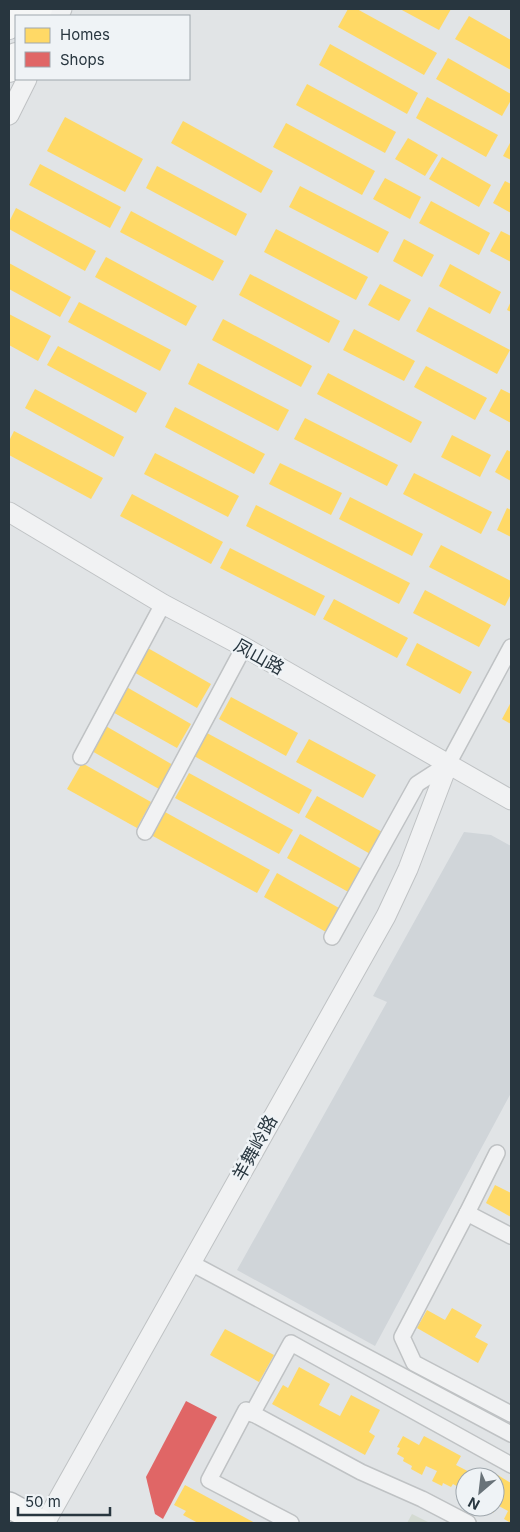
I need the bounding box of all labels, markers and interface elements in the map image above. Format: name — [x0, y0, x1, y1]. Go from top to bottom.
legend — [15, 15, 190, 80]
text: Homes — [60, 25, 110, 44]
text: Shops — [60, 50, 105, 69]
street label: 凤山路 — [231, 634, 288, 679]
street label: 羊舞岭路 — [228, 1111, 281, 1184]
north arrow — [455, 1467, 505, 1517]
scale bar — [18, 1484, 110, 1516]
text: 50 m — [25, 1492, 61, 1511]
text: N — [465, 1494, 482, 1514]

